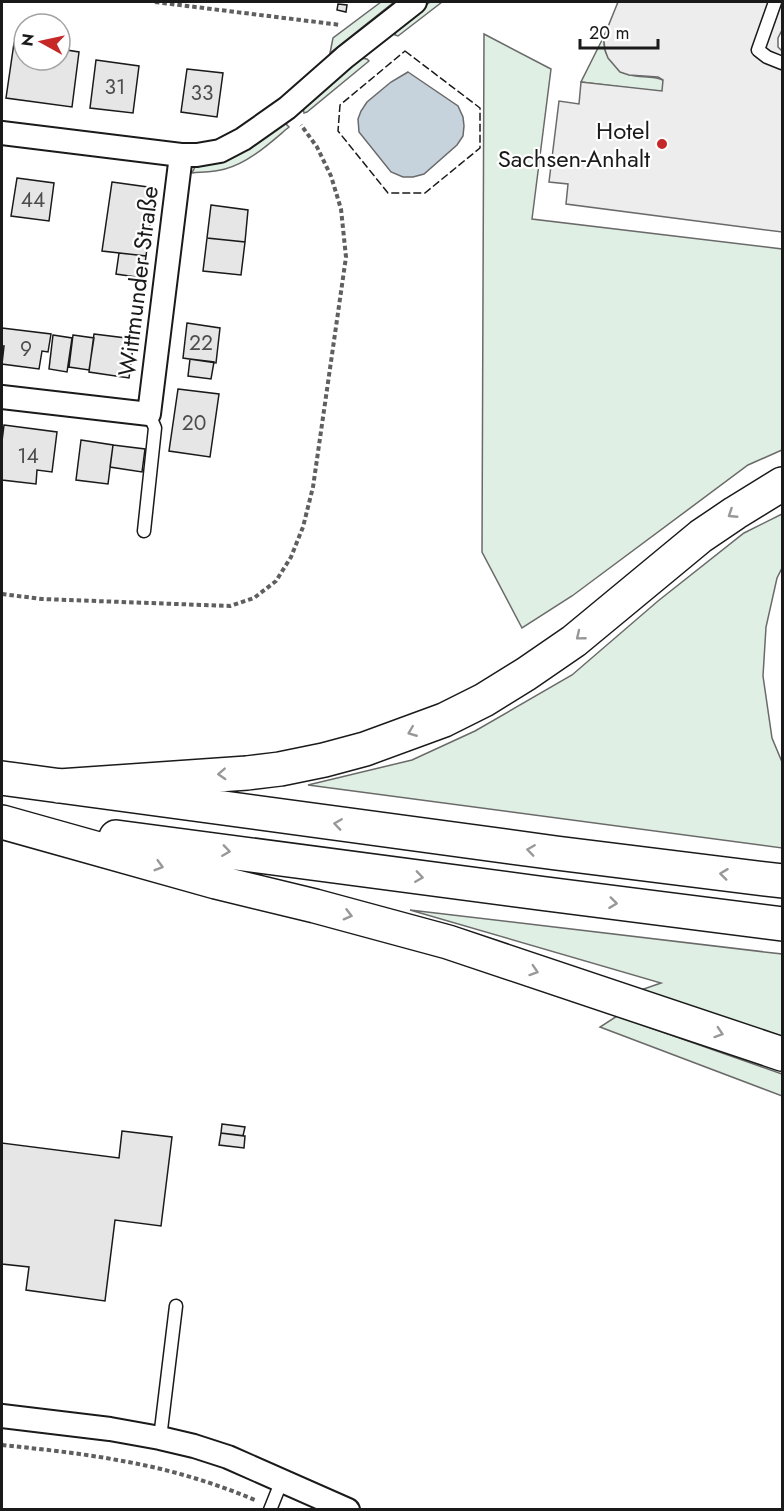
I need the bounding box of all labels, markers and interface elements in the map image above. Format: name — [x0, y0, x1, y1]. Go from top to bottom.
north arrow — [12, 12, 72, 72]
scale bar — [580, 12, 658, 50]
text: 20 m — [589, 20, 629, 46]
text: N — [15, 32, 40, 48]
house number: 31 — [105, 72, 125, 102]
house number: 33 — [191, 78, 213, 108]
place label: Hotel Sachsen-Anhalt — [498, 113, 650, 176]
marker: Hotel Sachsen-Anhalt — [655, 137, 669, 151]
street label: Wittmunder Straße — [109, 184, 167, 378]
house number: 44 — [21, 185, 45, 215]
house number: 22 — [189, 328, 213, 358]
house number: 9 — [20, 334, 32, 364]
house number: 20 — [182, 408, 206, 438]
house number: 14 — [17, 441, 39, 471]
one-way arrow — [728, 507, 739, 518]
one-way arrow — [576, 629, 587, 640]
one-way arrow — [407, 725, 417, 738]
one-way arrow — [218, 768, 227, 781]
one-way arrow — [333, 818, 342, 830]
one-way arrow — [526, 844, 536, 856]
one-way arrow — [221, 845, 231, 857]
one-way arrow — [153, 859, 164, 871]
one-way arrow — [720, 868, 729, 881]
one-way arrow — [415, 871, 424, 883]
one-way arrow — [608, 896, 617, 908]
one-way arrow — [342, 908, 352, 920]
one-way arrow — [528, 964, 539, 976]
one-way arrow — [713, 1025, 724, 1038]

